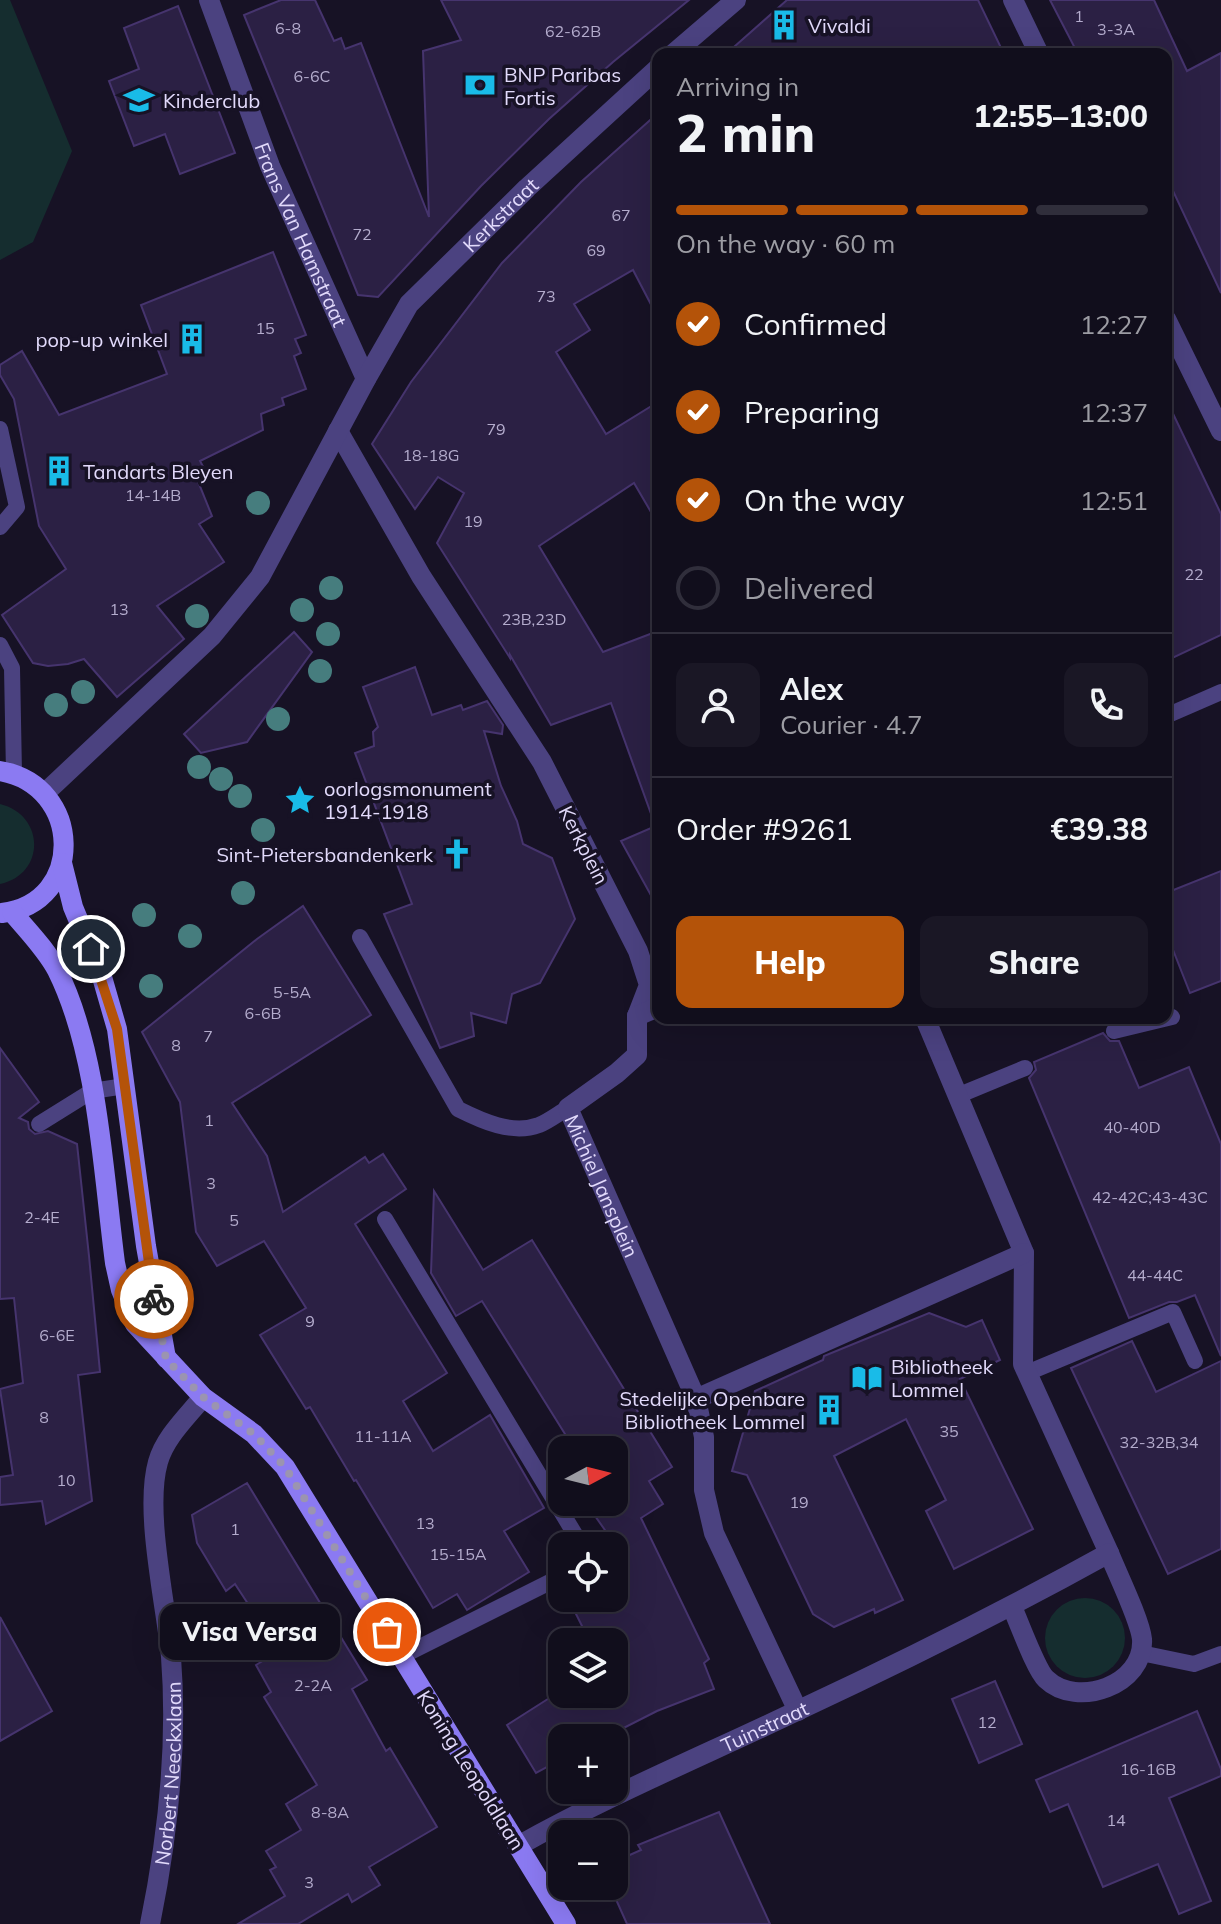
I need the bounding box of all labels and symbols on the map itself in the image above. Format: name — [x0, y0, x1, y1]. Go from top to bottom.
house number: 1 — [1074, 6, 1084, 26]
building icon: Vivaldi — [767, 8, 801, 42]
place label: Vivaldi — [808, 13, 871, 38]
house number: 6-8 — [275, 18, 301, 38]
house number: 3-3A — [1097, 19, 1135, 39]
house number: 62-62B — [545, 21, 601, 41]
place label: BNP Paribas Fortis — [504, 62, 621, 110]
house number: 6-6C — [294, 66, 331, 86]
bank icon: BNP Paribas Fortis — [463, 68, 497, 102]
school or university icon: Kinderclub — [122, 83, 156, 117]
place label: Kinderclub — [163, 88, 260, 113]
street label: Frans Van Hamstraat — [250, 139, 353, 330]
street label: Kerkstraat — [457, 172, 543, 257]
house number: 67 — [611, 205, 631, 225]
house number: 72 — [352, 224, 372, 244]
house number: 69 — [586, 240, 606, 260]
house number: 73 — [536, 286, 556, 306]
house number: 15 — [255, 318, 275, 338]
building icon: pop-up winkel — [175, 322, 209, 356]
place label: pop-up winkel — [35, 327, 168, 352]
house number: 79 — [486, 419, 506, 439]
house number: 18-18G — [403, 445, 459, 465]
building icon: Tandarts Bleyen — [42, 454, 76, 488]
place label: Tandarts Bleyen — [83, 459, 233, 484]
house number: 14-14B — [125, 485, 181, 505]
house number: 19 — [463, 511, 483, 531]
house number: 22 — [1184, 564, 1204, 584]
house number: 13 — [109, 599, 129, 619]
house number: 23B,23D — [502, 609, 566, 629]
place label: oorlogsmonument 1914-1918 — [324, 776, 492, 824]
place icon: oorlogsmonument 1914-1918 — [283, 783, 317, 817]
street label: Kerkplein — [554, 801, 614, 889]
church icon: Sint-Pietersbandenkerk — [440, 837, 474, 871]
place label: Sint-Pietersbandenkerk — [216, 842, 434, 867]
pin — [57, 915, 125, 983]
house number: 5-5A — [273, 982, 311, 1002]
house number: 6-6B — [245, 1003, 281, 1023]
house number: 7 — [203, 1026, 213, 1046]
house number: 8 — [171, 1035, 181, 1055]
house number: 1 — [204, 1110, 214, 1130]
street label: Michiel Jansplein — [560, 1110, 645, 1261]
house number: 40-40D — [1103, 1117, 1161, 1137]
house number: 3 — [206, 1173, 216, 1193]
house number: 42-42C;43-43C — [1092, 1187, 1208, 1207]
house number: 2-4E — [24, 1207, 60, 1227]
house number: 5 — [229, 1210, 239, 1230]
courier — [114, 1259, 194, 1339]
house number: 44-44C — [1127, 1265, 1183, 1285]
house number: 9 — [305, 1311, 315, 1331]
house number: 6-6E — [39, 1325, 75, 1345]
place label: Bibliotheek Lommel — [891, 1354, 994, 1402]
library icon: Bibliotheek Lommel — [850, 1361, 884, 1395]
place label: Stedelijke Openbare Bibliotheek Lommel — [619, 1386, 805, 1434]
building icon: Stedelijke Openbare Bibliotheek Lommel — [812, 1393, 846, 1427]
house number: 8 — [39, 1407, 49, 1427]
house number: 35 — [939, 1421, 959, 1441]
house number: 11-11A — [354, 1426, 412, 1446]
house number: 32-32B,34 — [1120, 1432, 1199, 1452]
north arrow — [548, 1436, 628, 1516]
house number: 10 — [56, 1470, 76, 1490]
house number: 19 — [789, 1492, 809, 1512]
house number: 13 — [415, 1513, 435, 1533]
house number: 1 — [230, 1519, 240, 1539]
house number: 15-15A — [429, 1544, 487, 1564]
pin — [353, 1598, 421, 1666]
callout: Visa Versa — [159, 1604, 339, 1660]
house number: 2-2A — [294, 1675, 332, 1695]
street label: Norbert Neeckxlaan — [148, 1681, 186, 1867]
street label: Koning Leopoldlaan — [412, 1686, 530, 1854]
street label: Tuinstraat — [717, 1695, 812, 1757]
house number: 12 — [977, 1712, 997, 1732]
house number: 16-16B — [1120, 1759, 1176, 1779]
house number: 8-8A — [311, 1802, 349, 1822]
house number: 14 — [1106, 1810, 1126, 1830]
house number: 3 — [304, 1872, 314, 1892]

